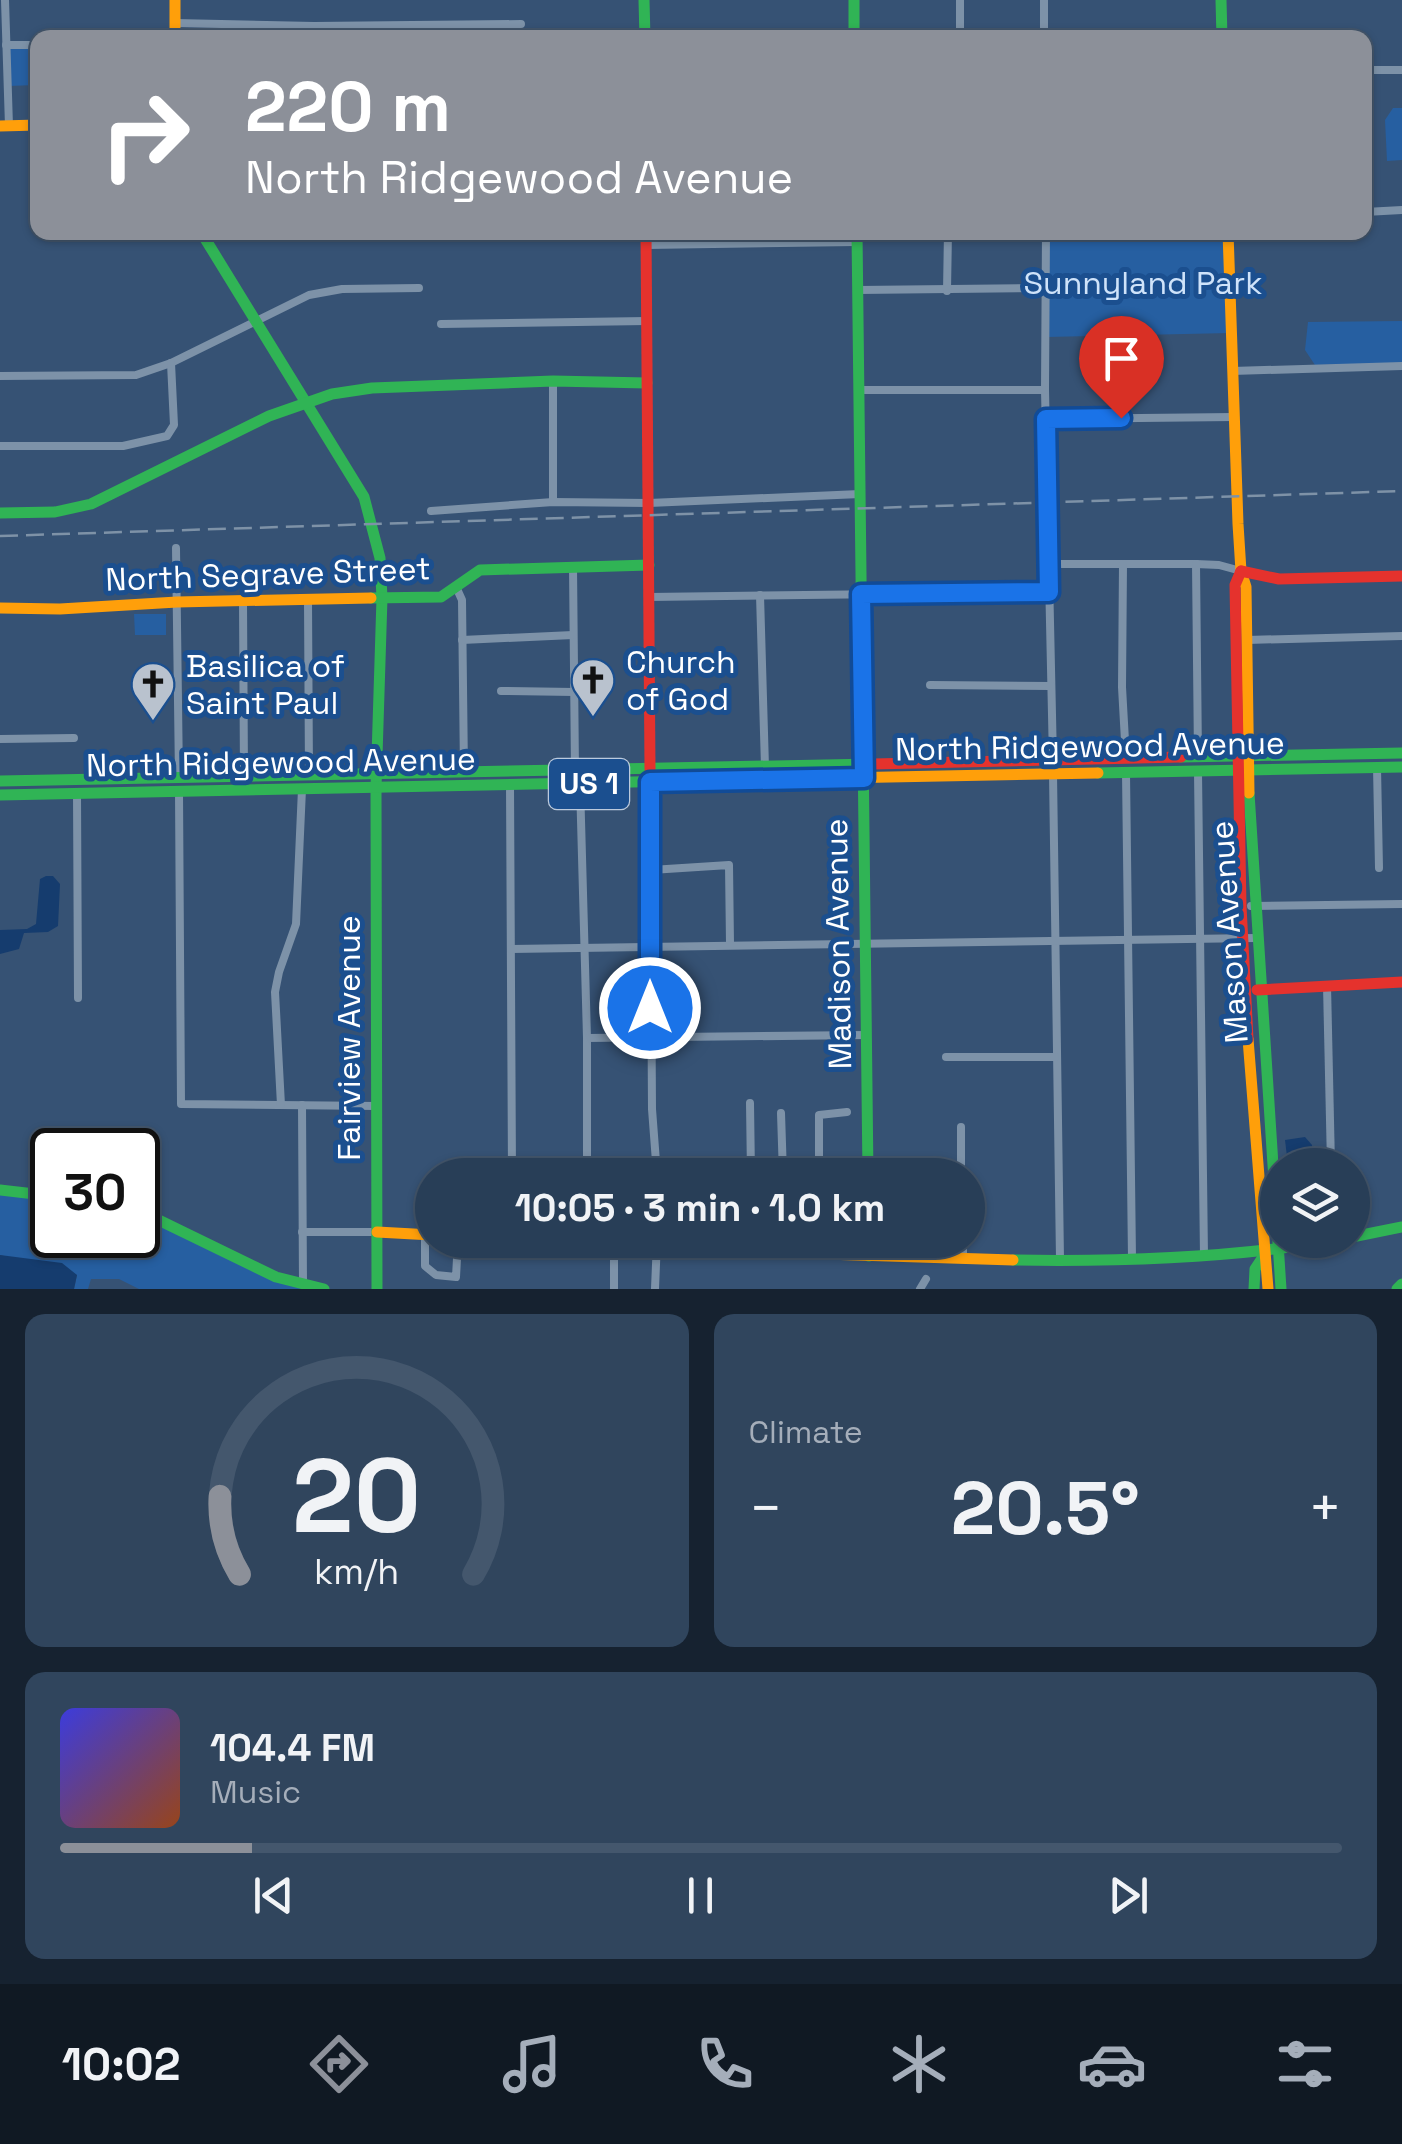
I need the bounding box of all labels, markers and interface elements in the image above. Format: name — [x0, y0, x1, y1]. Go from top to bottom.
text: 220 m — [245, 62, 451, 151]
icon: right — [80, 70, 210, 200]
text: North Ridgewood Avenue — [245, 149, 793, 206]
park label: Sunnyland Park — [1024, 263, 1263, 303]
pin — [1079, 316, 1164, 419]
icon: arrive — [1094, 331, 1149, 386]
street label: North Segrave Street — [105, 548, 431, 600]
place label: Church of God — [626, 642, 736, 719]
place label: Basilica of Saint Paul — [186, 646, 345, 723]
church icon: Church of God — [570, 657, 616, 718]
church icon: Basilica of Saint Paul — [130, 661, 176, 722]
street label: North Ridgewood Avenue — [895, 723, 1285, 769]
street label: North Ridgewood Avenue — [86, 739, 476, 785]
road number: US 1 — [549, 759, 629, 809]
street label: Madison Avenue — [816, 818, 860, 1070]
street label: Mason Avenue — [1201, 819, 1257, 1045]
street label: Fairview Avenue — [329, 915, 369, 1161]
position arrow — [598, 956, 702, 1060]
speed limit sign: 30 — [30, 1128, 160, 1258]
map controls — [1260, 1148, 1370, 1258]
button: layers — [1260, 1148, 1370, 1258]
text: 10:05 · 3 min · 1.0 km — [515, 1184, 885, 1232]
text: Climate — [749, 1412, 863, 1452]
text: 20 — [292, 1430, 421, 1562]
text: 20.5° — [951, 1460, 1140, 1556]
text: − — [749, 1473, 783, 1543]
text: + — [1308, 1473, 1342, 1543]
text: km/h — [314, 1549, 399, 1594]
text: 104.4 FM — [210, 1724, 375, 1772]
text: Music — [210, 1772, 301, 1812]
icon: previous — [246, 1868, 301, 1923]
icon: pause — [673, 1868, 728, 1923]
icon: next — [1101, 1868, 1156, 1923]
icon: directions — [304, 2029, 374, 2099]
icon: music — [497, 2029, 567, 2099]
icon: phone — [690, 2029, 760, 2099]
icon: climate — [884, 2029, 954, 2099]
icon: car — [1077, 2029, 1147, 2099]
icon: filters — [1270, 2029, 1340, 2099]
text: 10:02 — [62, 2036, 180, 2093]

